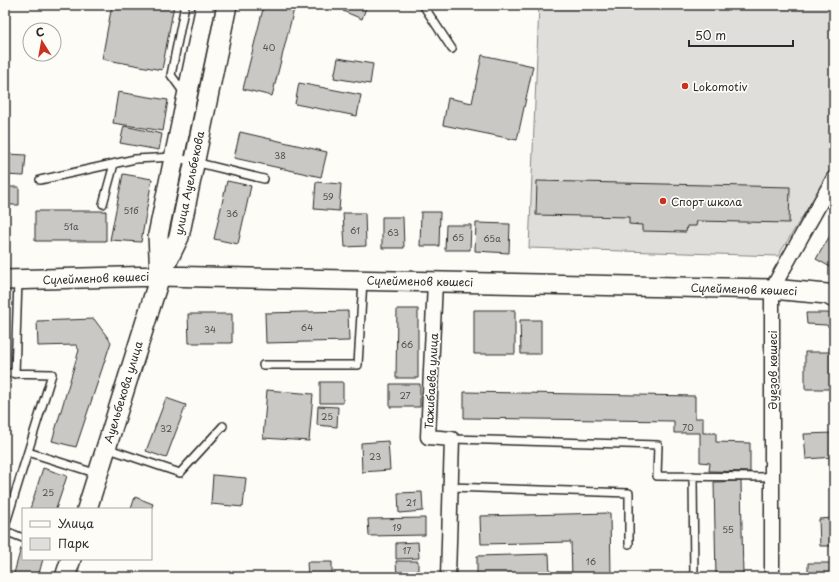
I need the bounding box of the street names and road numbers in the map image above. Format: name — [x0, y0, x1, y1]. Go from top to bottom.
street label: улица Ауельбекова — [170, 129, 208, 237]
street label: Сүлейменов көшесі — [42, 268, 150, 288]
street label: Сүлейменов көшесі — [366, 272, 474, 290]
street label: Сүлейменов көшесі — [690, 279, 798, 299]
street label: Әуезов көшесі — [764, 330, 781, 410]
street label: Тажибаева улица — [420, 333, 442, 429]
street label: Ауельбекова улица — [99, 339, 147, 445]

